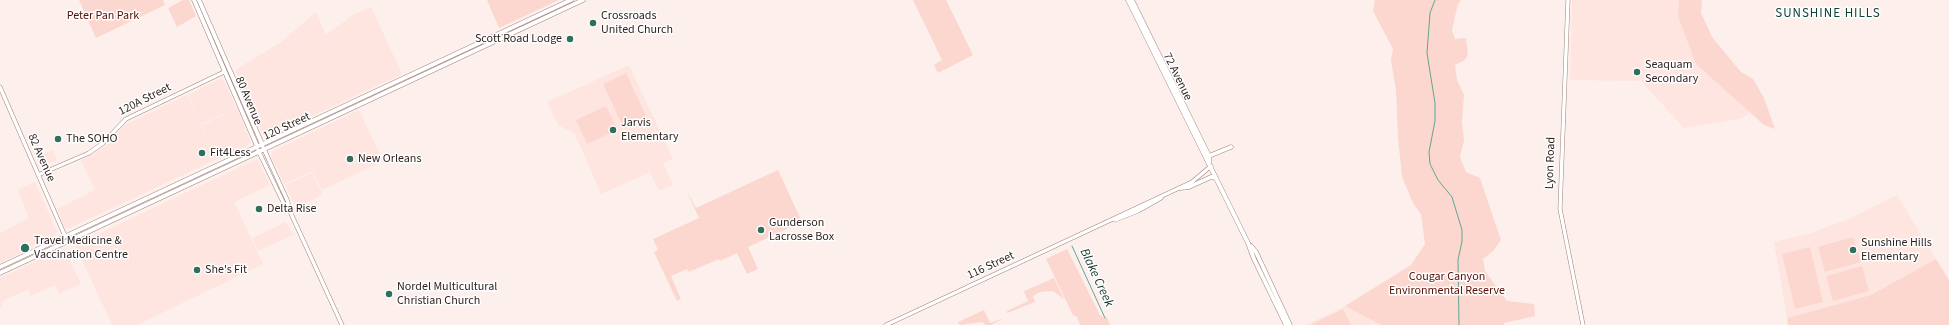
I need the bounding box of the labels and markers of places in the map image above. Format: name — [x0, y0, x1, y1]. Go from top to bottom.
place label: Crossroads United Church — [601, 9, 673, 37]
marker: Crossroads United Church — [588, 18, 598, 28]
place label: Scott Road Lodge — [475, 32, 562, 46]
marker: Scott Road Lodge — [565, 34, 575, 44]
place label: Seaquam Secondary — [1645, 58, 1698, 86]
marker: Seaquam Secondary — [1632, 67, 1642, 77]
place label: Jarvis Elementary — [621, 116, 679, 144]
marker: Jarvis Elementary — [608, 125, 618, 135]
place label: The SOHO — [66, 132, 117, 146]
marker: The SOHO — [53, 134, 63, 144]
place label: Fit4Less — [210, 146, 251, 160]
marker: Fit4Less — [197, 148, 207, 158]
place label: New Orleans — [358, 152, 421, 166]
marker: New Orleans — [345, 154, 355, 164]
place label: Delta Rise — [267, 202, 316, 216]
marker: Delta Rise — [254, 204, 264, 214]
place label: Gunderson Lacrosse Box — [769, 216, 834, 244]
marker: Gunderson Lacrosse Box — [756, 225, 766, 235]
place label: Travel Medicine & Vaccination Centre — [34, 234, 128, 262]
place label: Sunshine Hills Elementary — [1861, 236, 1932, 264]
marker: Travel Medicine & Vaccination Centre — [19, 242, 31, 254]
marker: Sunshine Hills Elementary — [1848, 245, 1858, 255]
place label: She's Fit — [205, 263, 247, 277]
marker: She's Fit — [192, 265, 202, 275]
place label: Nordel Multicultural Christian Church — [397, 280, 497, 308]
marker: Nordel Multicultural Christian Church — [384, 289, 394, 299]

